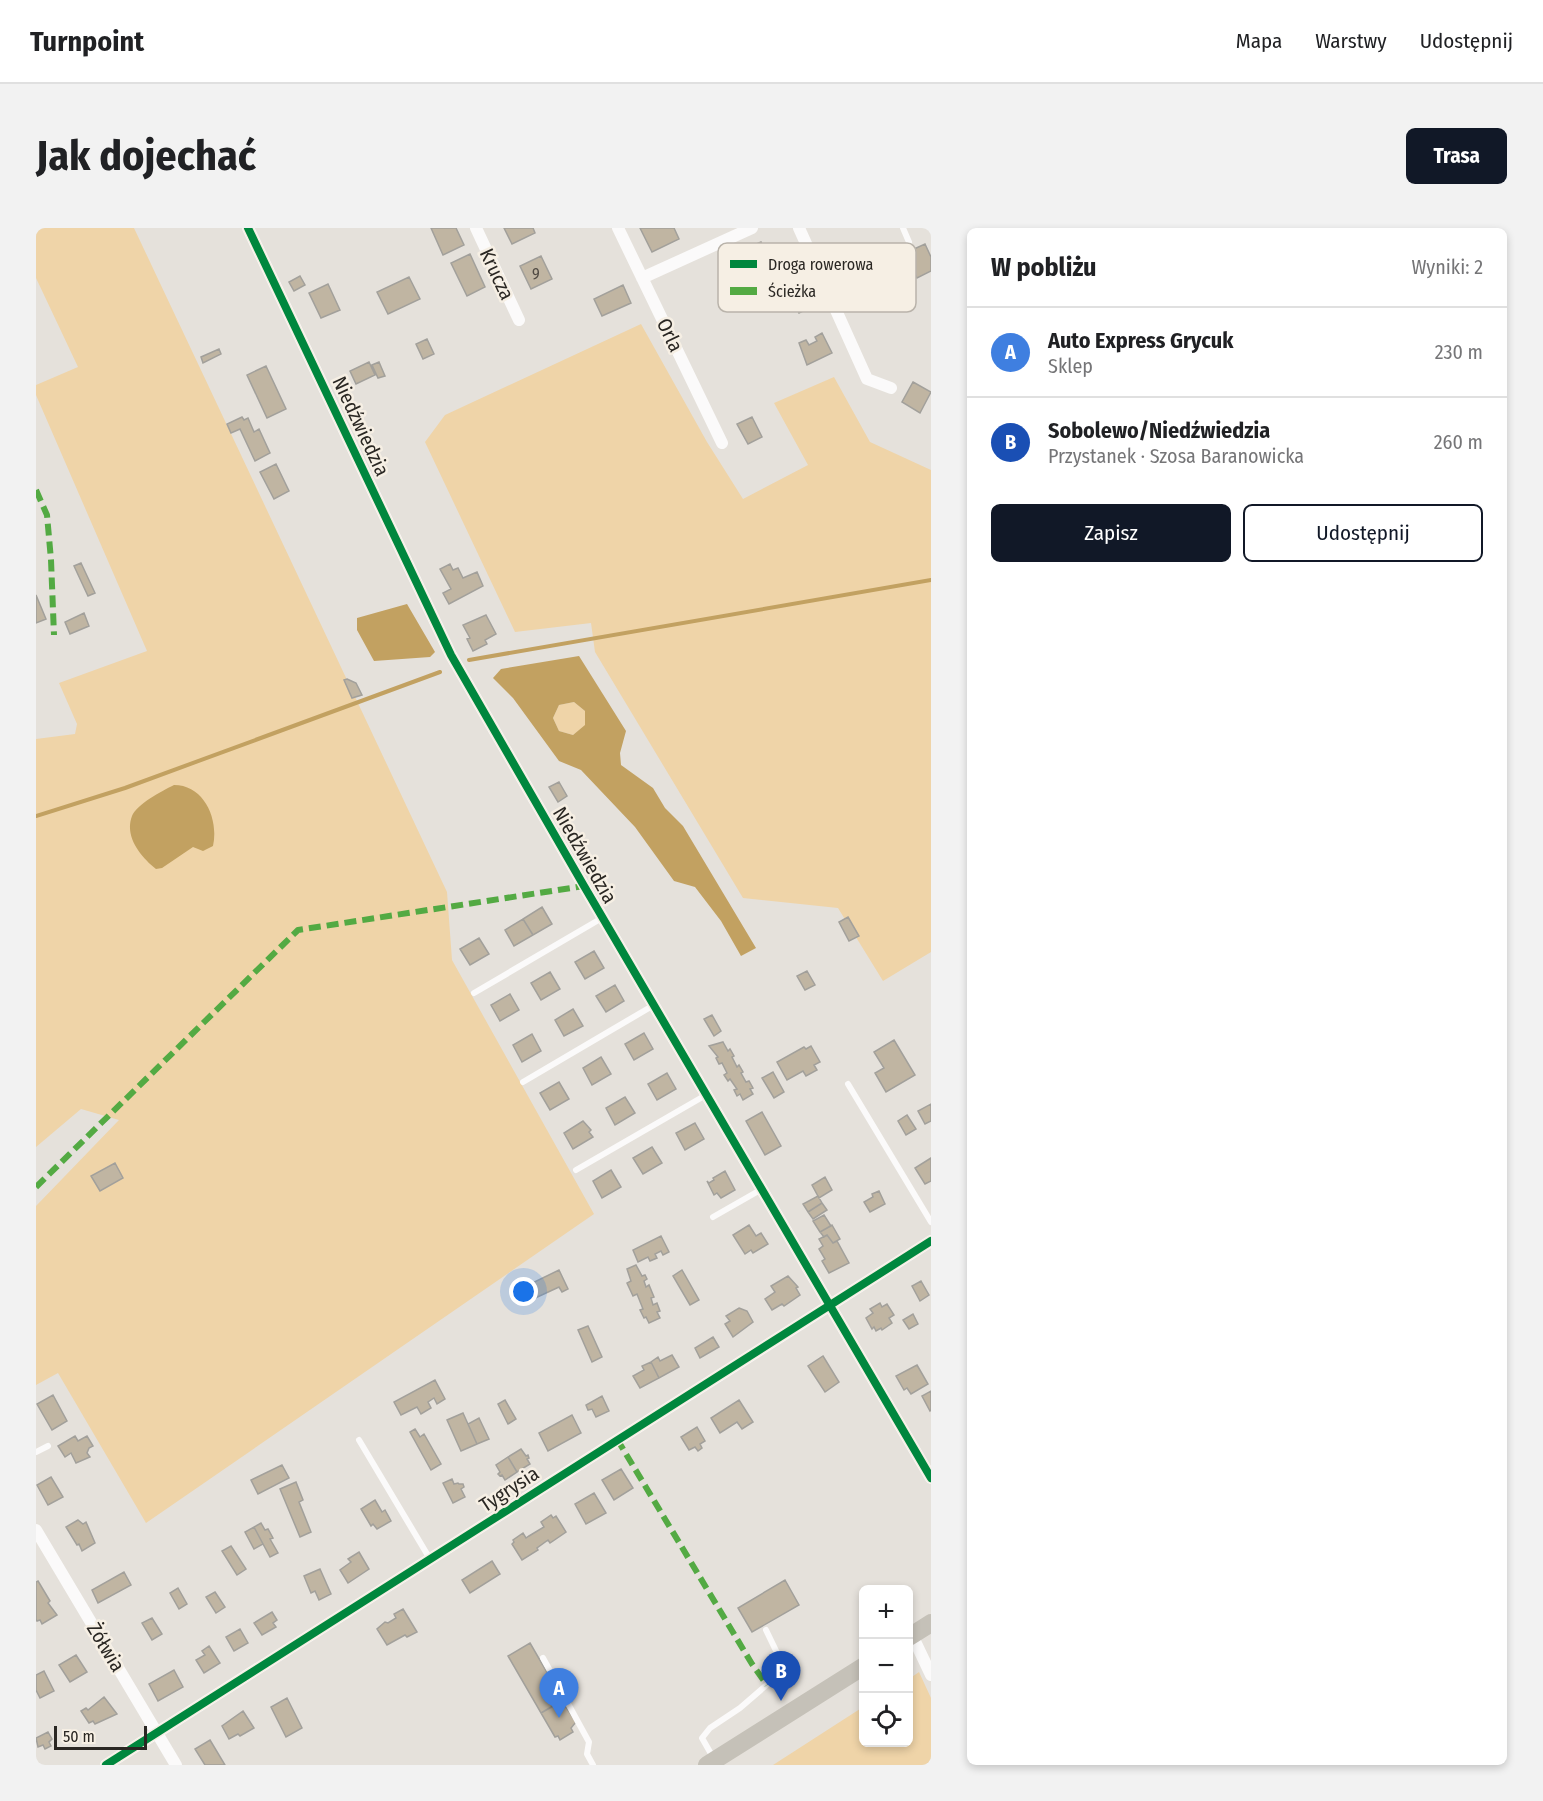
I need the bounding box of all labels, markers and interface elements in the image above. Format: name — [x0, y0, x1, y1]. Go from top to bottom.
text: Turnpoint — [30, 25, 144, 58]
text: Mapa — [1236, 28, 1282, 54]
text: Warstwy — [1315, 28, 1387, 54]
text: Udostępnij — [1420, 28, 1513, 54]
button: Trasa — [1406, 128, 1507, 184]
text: Jak dojechać — [36, 131, 256, 181]
legend — [718, 243, 916, 312]
street label: Krucza — [475, 244, 519, 304]
text: W pobliżu — [991, 252, 1097, 283]
text: Droga rowerowa — [768, 255, 873, 274]
text: Wyniki: 2 — [1411, 255, 1483, 279]
house number: 9 — [532, 264, 540, 283]
text: Ścieżka — [768, 282, 816, 301]
street label: Orla — [652, 314, 688, 356]
text: Auto Express Grycuk — [1048, 327, 1233, 354]
text: A — [1005, 340, 1016, 364]
text: 230 m — [1435, 340, 1483, 364]
text: Sklep — [1048, 354, 1093, 378]
street label: Niedźwiedzia — [327, 372, 395, 480]
text: Sobolewo/Niedźwiedzia — [1048, 417, 1270, 444]
text: B — [1005, 430, 1016, 454]
text: 260 m — [1434, 430, 1483, 454]
text: Przystanek · Szosa Baranowicka — [1048, 444, 1304, 468]
button: Zapisz — [991, 504, 1231, 562]
button: Udostępnij — [1243, 504, 1483, 562]
street label: Niedźwiedzia — [548, 803, 622, 907]
your location — [509, 1277, 538, 1306]
street label: Tygrysia — [475, 1461, 543, 1517]
map controls — [859, 1585, 913, 1747]
button: + — [859, 1585, 913, 1639]
street label: Żółwia — [82, 1618, 130, 1676]
button: − — [859, 1639, 913, 1693]
pin: B — [762, 1652, 800, 1701]
pin: A — [540, 1668, 578, 1718]
button: locate — [859, 1693, 913, 1747]
scale bar — [54, 1723, 147, 1750]
text: 50 m — [63, 1727, 95, 1746]

